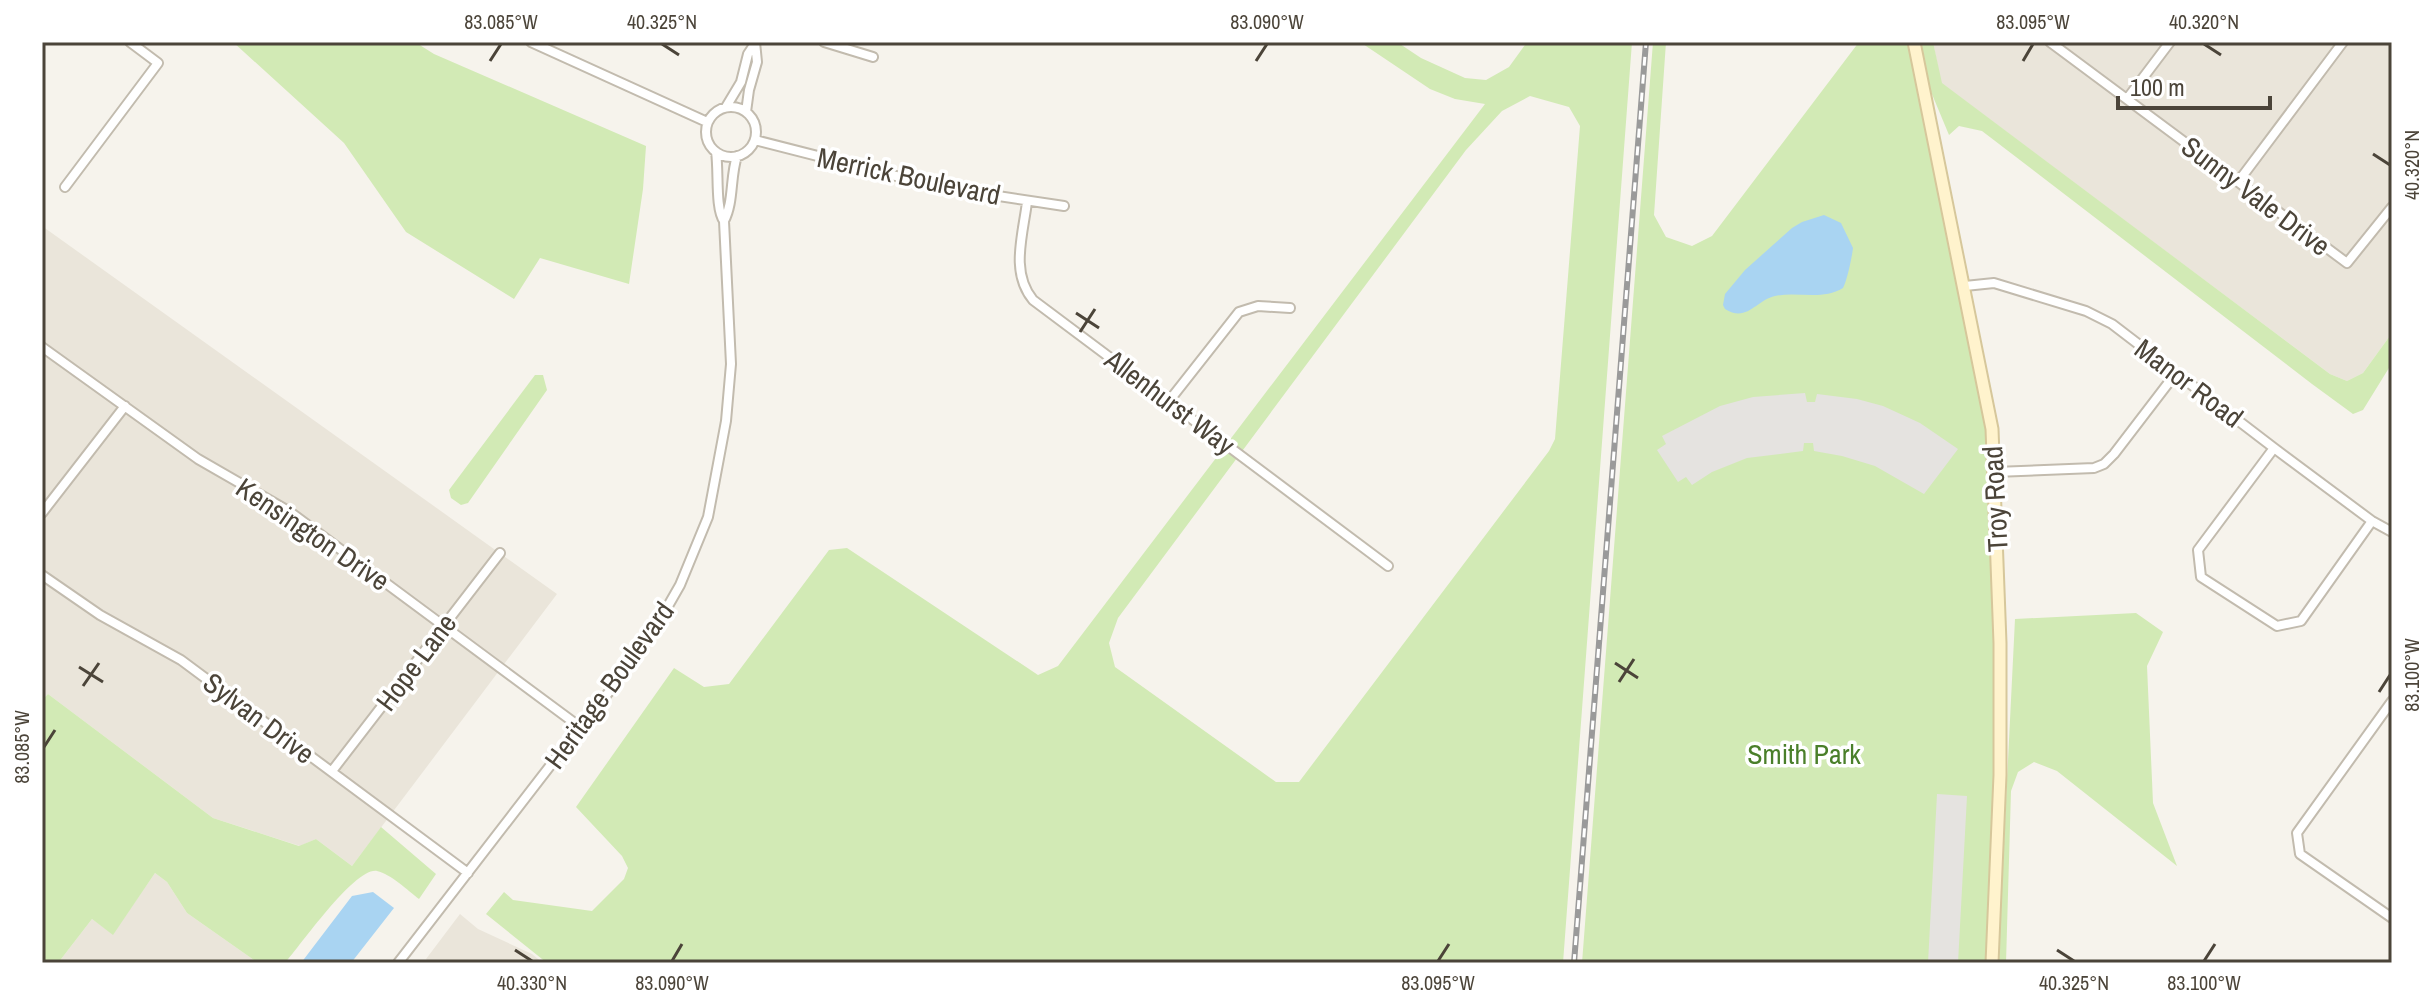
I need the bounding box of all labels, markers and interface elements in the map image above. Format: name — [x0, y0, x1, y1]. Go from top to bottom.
text: 83.085°W — [464, 8, 538, 35]
text: 40.325°N — [627, 8, 697, 35]
text: 83.090°W — [1230, 8, 1304, 35]
text: 83.095°W — [1996, 8, 2070, 35]
text: 40.320°N — [2169, 8, 2239, 35]
scale bar — [2118, 60, 2270, 110]
text: 100 m — [2130, 71, 2185, 103]
street label: Sunny Vale Drive — [2174, 128, 2338, 264]
text: 40.320°N — [2398, 130, 2425, 200]
street label: Merrick Boulevard — [814, 138, 1004, 214]
street label: Manor Road — [2127, 330, 2251, 436]
street label: Allenhurst Way — [1096, 340, 1243, 464]
street label: Troy Road — [1973, 445, 2017, 553]
street label: Kensington Drive — [229, 469, 397, 599]
street label: Heritage Boulevard — [535, 594, 683, 776]
street label: Hope Lane — [367, 606, 465, 718]
text: 83.100°W — [2398, 638, 2425, 712]
street label: Sylvan Drive — [196, 664, 322, 772]
text: 83.085°W — [8, 710, 35, 784]
park label: Smith Park — [1747, 735, 1861, 773]
text: 40.330°N — [497, 969, 567, 996]
text: 83.090°W — [635, 969, 709, 996]
text: 83.095°W — [1401, 969, 1475, 996]
text: 40.325°N — [2039, 969, 2109, 996]
text: 83.100°W — [2167, 969, 2241, 996]

